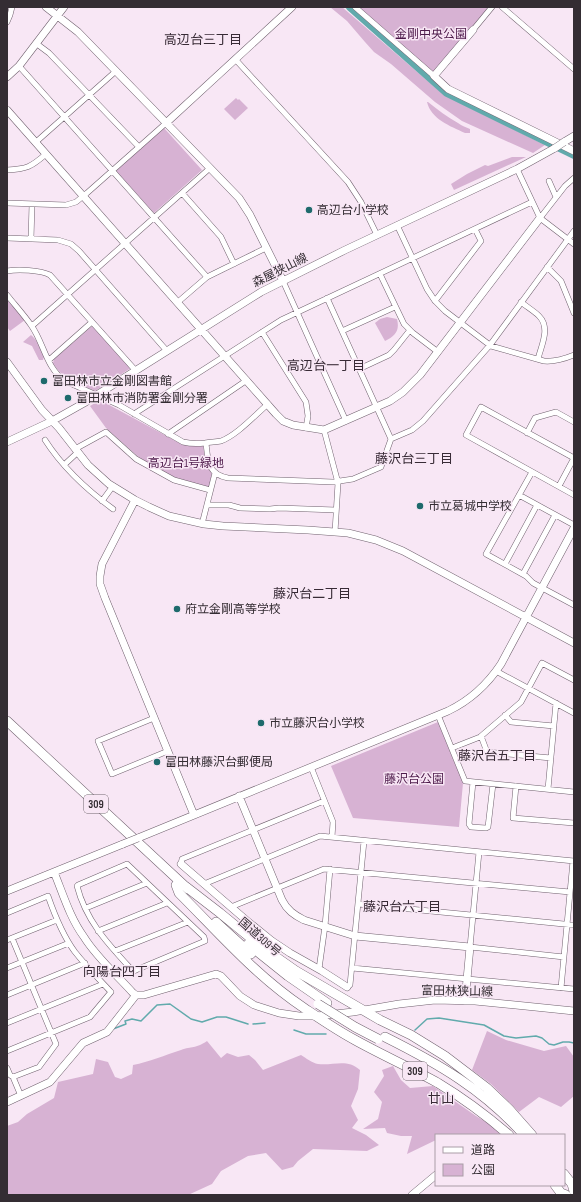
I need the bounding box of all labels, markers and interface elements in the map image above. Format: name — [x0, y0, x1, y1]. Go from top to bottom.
park label: 金剛中央公園 — [395, 27, 467, 42]
district label: 高辺台三丁目 — [164, 32, 242, 48]
place label: 高辺台小学校 — [317, 203, 389, 218]
marker: 高辺台小学校 — [304, 205, 314, 215]
street label: 森屋狭山線 — [250, 250, 310, 291]
district label: 高辺台一丁目 — [287, 358, 365, 374]
place label: 富田林市立金剛図書館 — [52, 374, 172, 389]
marker: 富田林市立金剛図書館 — [39, 376, 49, 386]
place label: 富田林市消防署金剛分署 — [76, 391, 208, 406]
marker: 富田林市消防署金剛分署 — [63, 393, 73, 403]
district label: 藤沢台三丁目 — [375, 451, 453, 467]
park label: 高辺台1号緑地 — [148, 456, 224, 471]
place label: 市立葛城中学校 — [428, 499, 512, 514]
marker: 市立葛城中学校 — [415, 501, 425, 511]
district label: 藤沢台二丁目 — [273, 586, 351, 602]
place label: 府立金剛高等学校 — [185, 602, 281, 617]
marker: 府立金剛高等学校 — [172, 604, 182, 614]
place label: 市立藤沢台小学校 — [269, 716, 365, 731]
marker: 市立藤沢台小学校 — [256, 718, 266, 728]
district label: 藤沢台五丁目 — [458, 748, 536, 764]
place label: 富田林藤沢台郵便局 — [165, 755, 273, 770]
marker: 富田林藤沢台郵便局 — [152, 757, 162, 767]
park label: 藤沢台公園 — [384, 772, 444, 787]
road number: 309 — [84, 795, 108, 813]
district label: 藤沢台六丁目 — [363, 899, 441, 915]
street label: 国道309号 — [235, 915, 284, 960]
district label: 向陽台四丁目 — [83, 964, 161, 980]
street label: 富田林狭山線 — [421, 983, 493, 1000]
road number: 309 — [403, 1062, 427, 1080]
district label: 廿山 — [428, 1091, 454, 1107]
legend — [435, 1134, 565, 1186]
text: 道路 — [471, 1143, 495, 1158]
text: 公園 — [471, 1163, 495, 1178]

